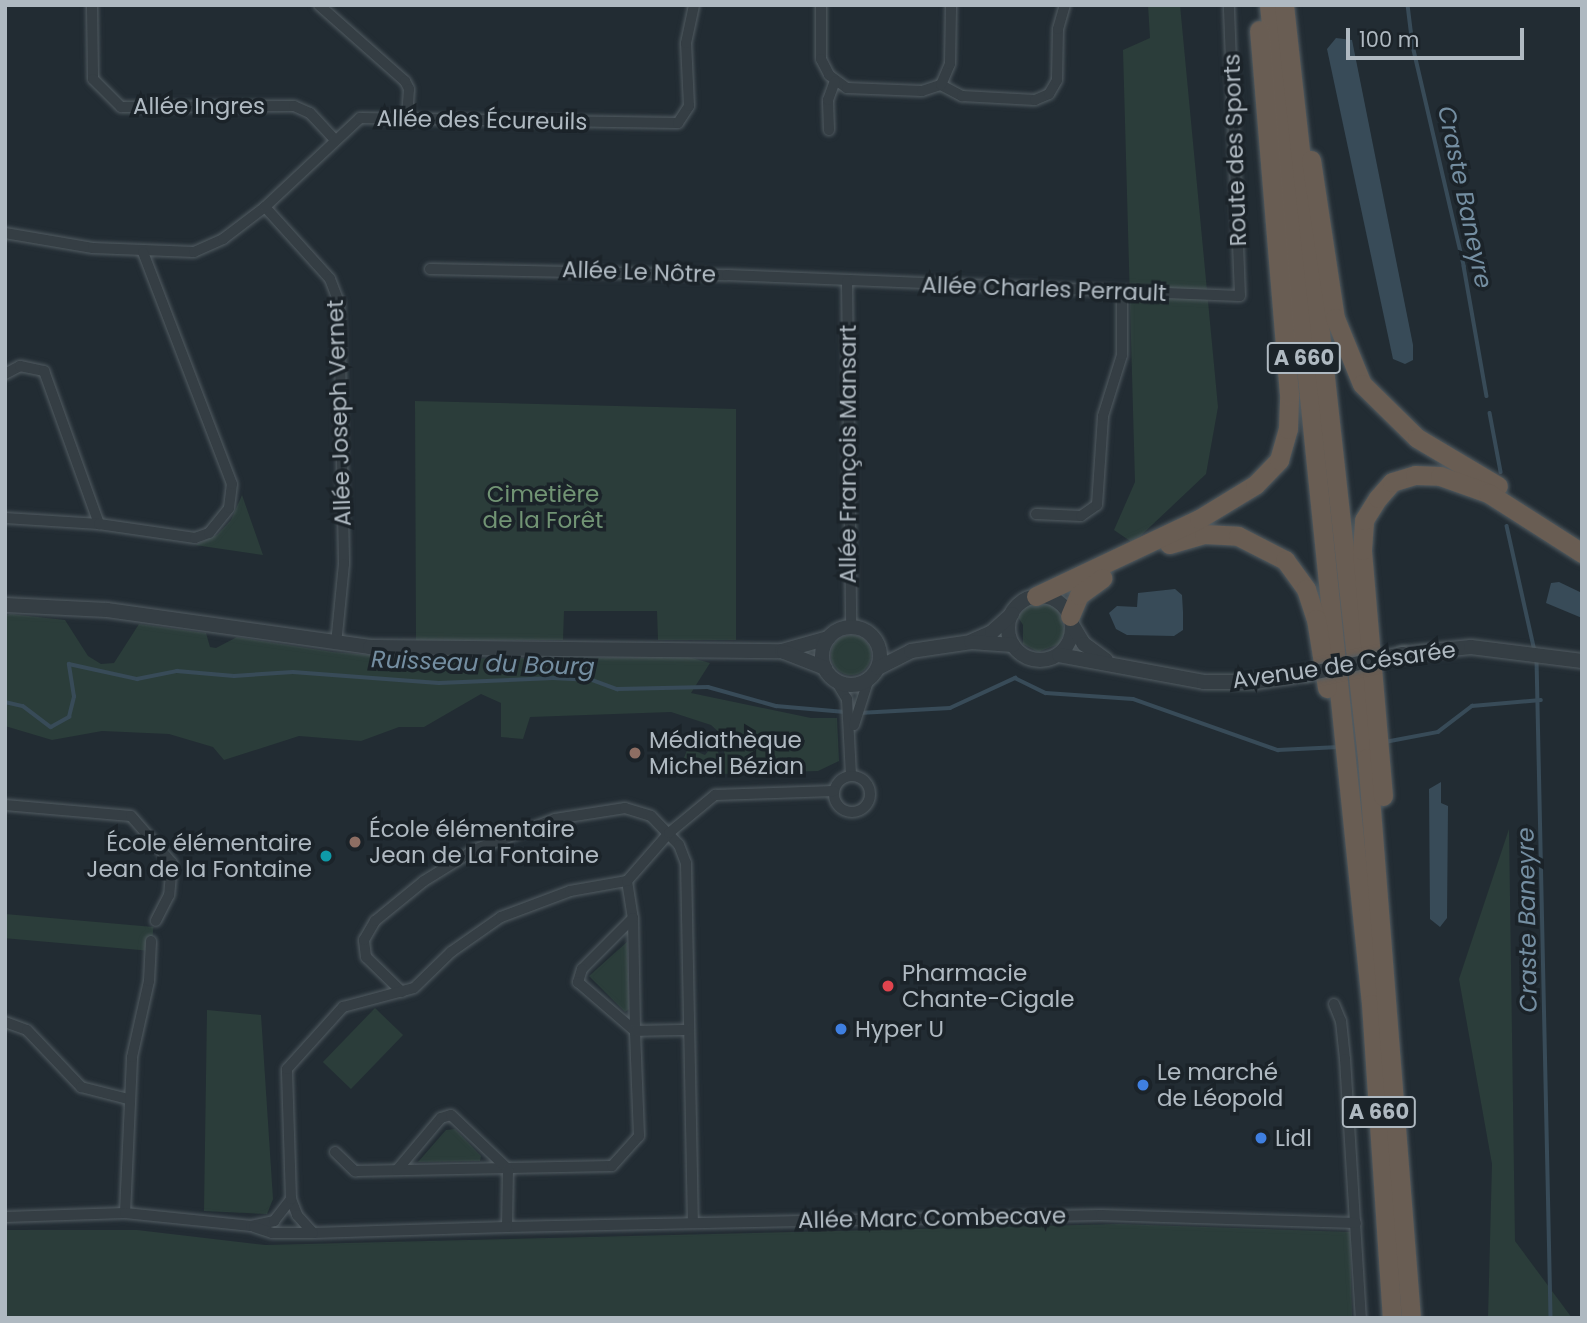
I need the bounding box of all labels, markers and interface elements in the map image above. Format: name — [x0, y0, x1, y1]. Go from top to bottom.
scale bar — [1349, 14, 1528, 58]
text: 100 m — [1359, 25, 1419, 54]
street label: Route des Sports — [1218, 53, 1252, 247]
street label: Allée Ingres — [133, 92, 265, 120]
water label: Craste Baneyre — [1432, 103, 1498, 291]
street label: Allée des Écureuils — [376, 104, 588, 136]
street label: Allée Le Nôtre — [562, 256, 716, 288]
street label: Allée Charles Perrault — [921, 271, 1167, 307]
street label: Allée Joseph Vernet — [321, 299, 357, 527]
street label: Allée François Mansart — [834, 325, 862, 583]
road number: A 660 — [1266, 340, 1342, 376]
park label: Cimetière de la Forêt — [483, 480, 603, 534]
street label: Avenue de Césarée — [1231, 636, 1457, 694]
water label: Ruisseau du Bourg — [371, 645, 595, 681]
place label: Médiathèque Michel Bézian — [649, 726, 804, 780]
marker: Médiathèque Michel Bézian — [627, 745, 643, 761]
place label: École élémentaire Jean de La Fontaine — [369, 815, 599, 869]
water label: Craste Baneyre — [1511, 827, 1543, 1013]
place label: École élémentaire Jean de la Fontaine — [86, 829, 312, 883]
marker: École élémentaire Jean de La Fontaine — [347, 834, 363, 850]
marker: École élémentaire Jean de la Fontaine — [318, 848, 334, 864]
place label: Pharmacie Chante-Cigale — [902, 959, 1074, 1013]
marker: Pharmacie Chante-Cigale — [880, 978, 896, 994]
place label: Hyper U — [855, 1015, 944, 1043]
marker: Hyper U — [833, 1021, 849, 1037]
place label: Le marché de Léopold — [1157, 1058, 1283, 1112]
marker: Le marché de Léopold — [1135, 1077, 1151, 1093]
road number: A 660 — [1340, 1094, 1418, 1130]
place label: Lidl — [1275, 1124, 1312, 1152]
marker: Lidl — [1253, 1130, 1269, 1146]
street label: Allée Marc Combecave — [798, 1202, 1066, 1234]

